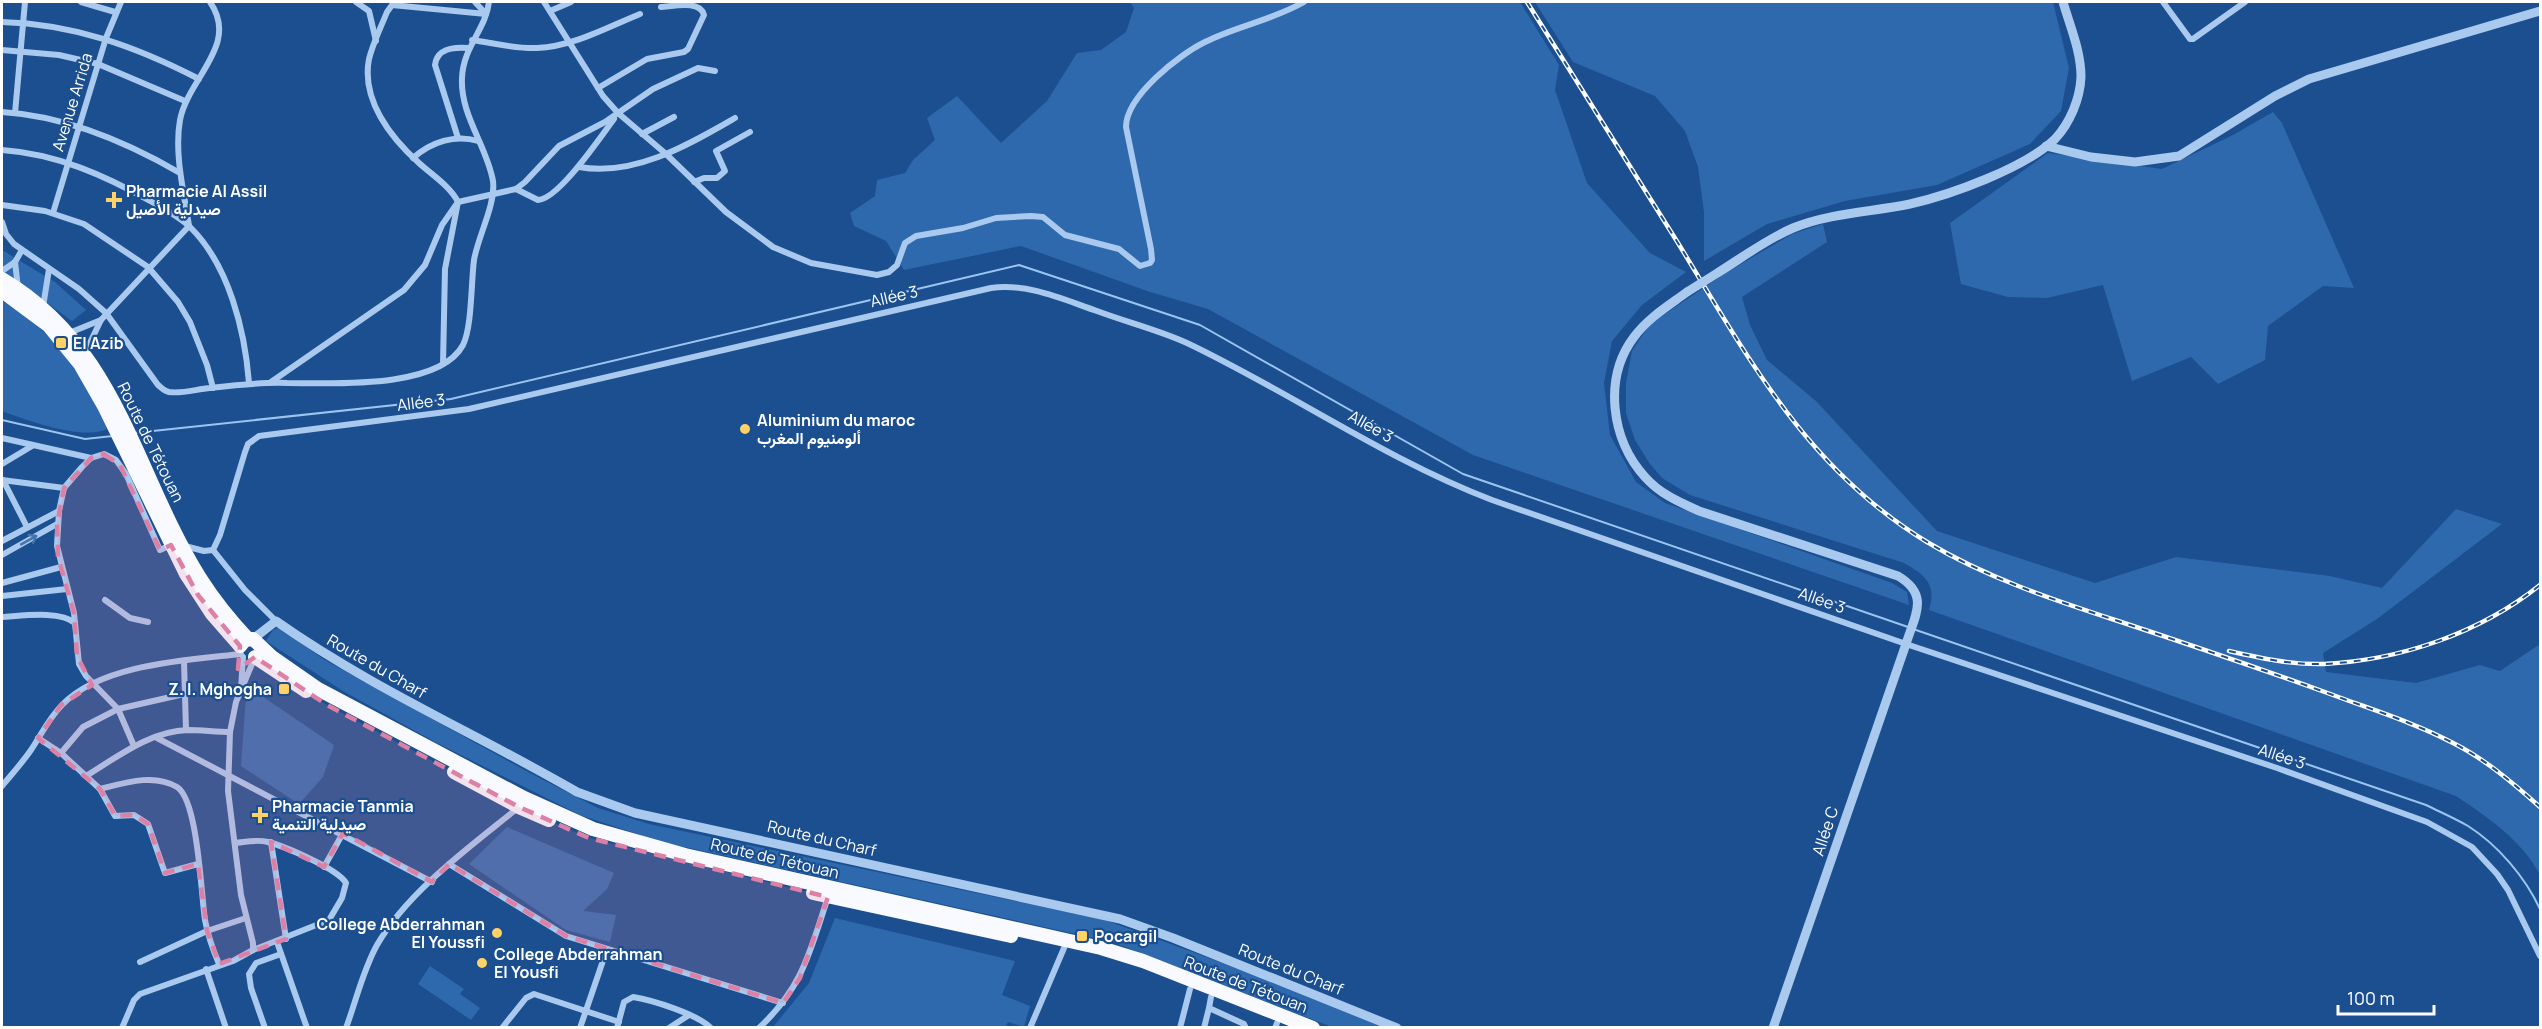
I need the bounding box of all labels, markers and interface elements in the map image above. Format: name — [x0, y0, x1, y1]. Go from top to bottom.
street label: Avenue Arrida — [47, 50, 97, 154]
place label: Pharmacie Al Assil صيدلية الأصيل — [126, 180, 267, 220]
marker: Pharmacie Al Assil صيدلية الأصيل — [107, 193, 121, 207]
street label: Allée 3 — [868, 280, 920, 312]
place label: El Azib — [73, 332, 124, 354]
marker: El Azib — [54, 336, 68, 350]
street label: Route de Tétouan — [112, 378, 190, 506]
street label: Allée 3 — [396, 388, 446, 416]
street label: Allée 3 — [1345, 405, 1397, 447]
place label: Aluminium du maroc ألومنيوم المغرب — [757, 409, 915, 449]
marker: Aluminium du maroc ألومنيوم المغرب — [738, 422, 752, 436]
one-way arrow — [21, 533, 38, 545]
street label: Allée 3 — [1796, 582, 1848, 618]
street label: Route du Charf — [323, 629, 431, 703]
place label: Z. I. Mghogha — [168, 678, 272, 700]
marker: Z. I. Mghogha — [277, 682, 291, 696]
street label: Allée 3 — [2256, 738, 2308, 774]
place label: Pharmacie Tanmia صيدلية التنمية — [272, 795, 414, 835]
street label: Allée C — [1807, 803, 1843, 859]
marker: Pharmacie Tanmia صيدلية التنمية — [253, 808, 267, 822]
street label: Route du Charf — [765, 815, 879, 861]
street label: Route de Tétouan — [709, 833, 841, 883]
place label: College Abderrahman El Youssfi — [317, 913, 485, 953]
place label: Pocargil — [1094, 925, 1157, 947]
marker: College Abderrahman El Youssfi — [490, 926, 504, 940]
marker: Pocargil — [1075, 929, 1089, 943]
street label: Route du Charf — [1235, 938, 1347, 1000]
place label: College Abderrahman El Yousfi — [494, 943, 663, 983]
street label: Route de Tétouan — [1181, 950, 1311, 1018]
marker: College Abderrahman El Yousfi — [475, 956, 489, 970]
scale bar — [2338, 978, 2434, 1016]
text: 100 m — [2347, 986, 2395, 1010]

